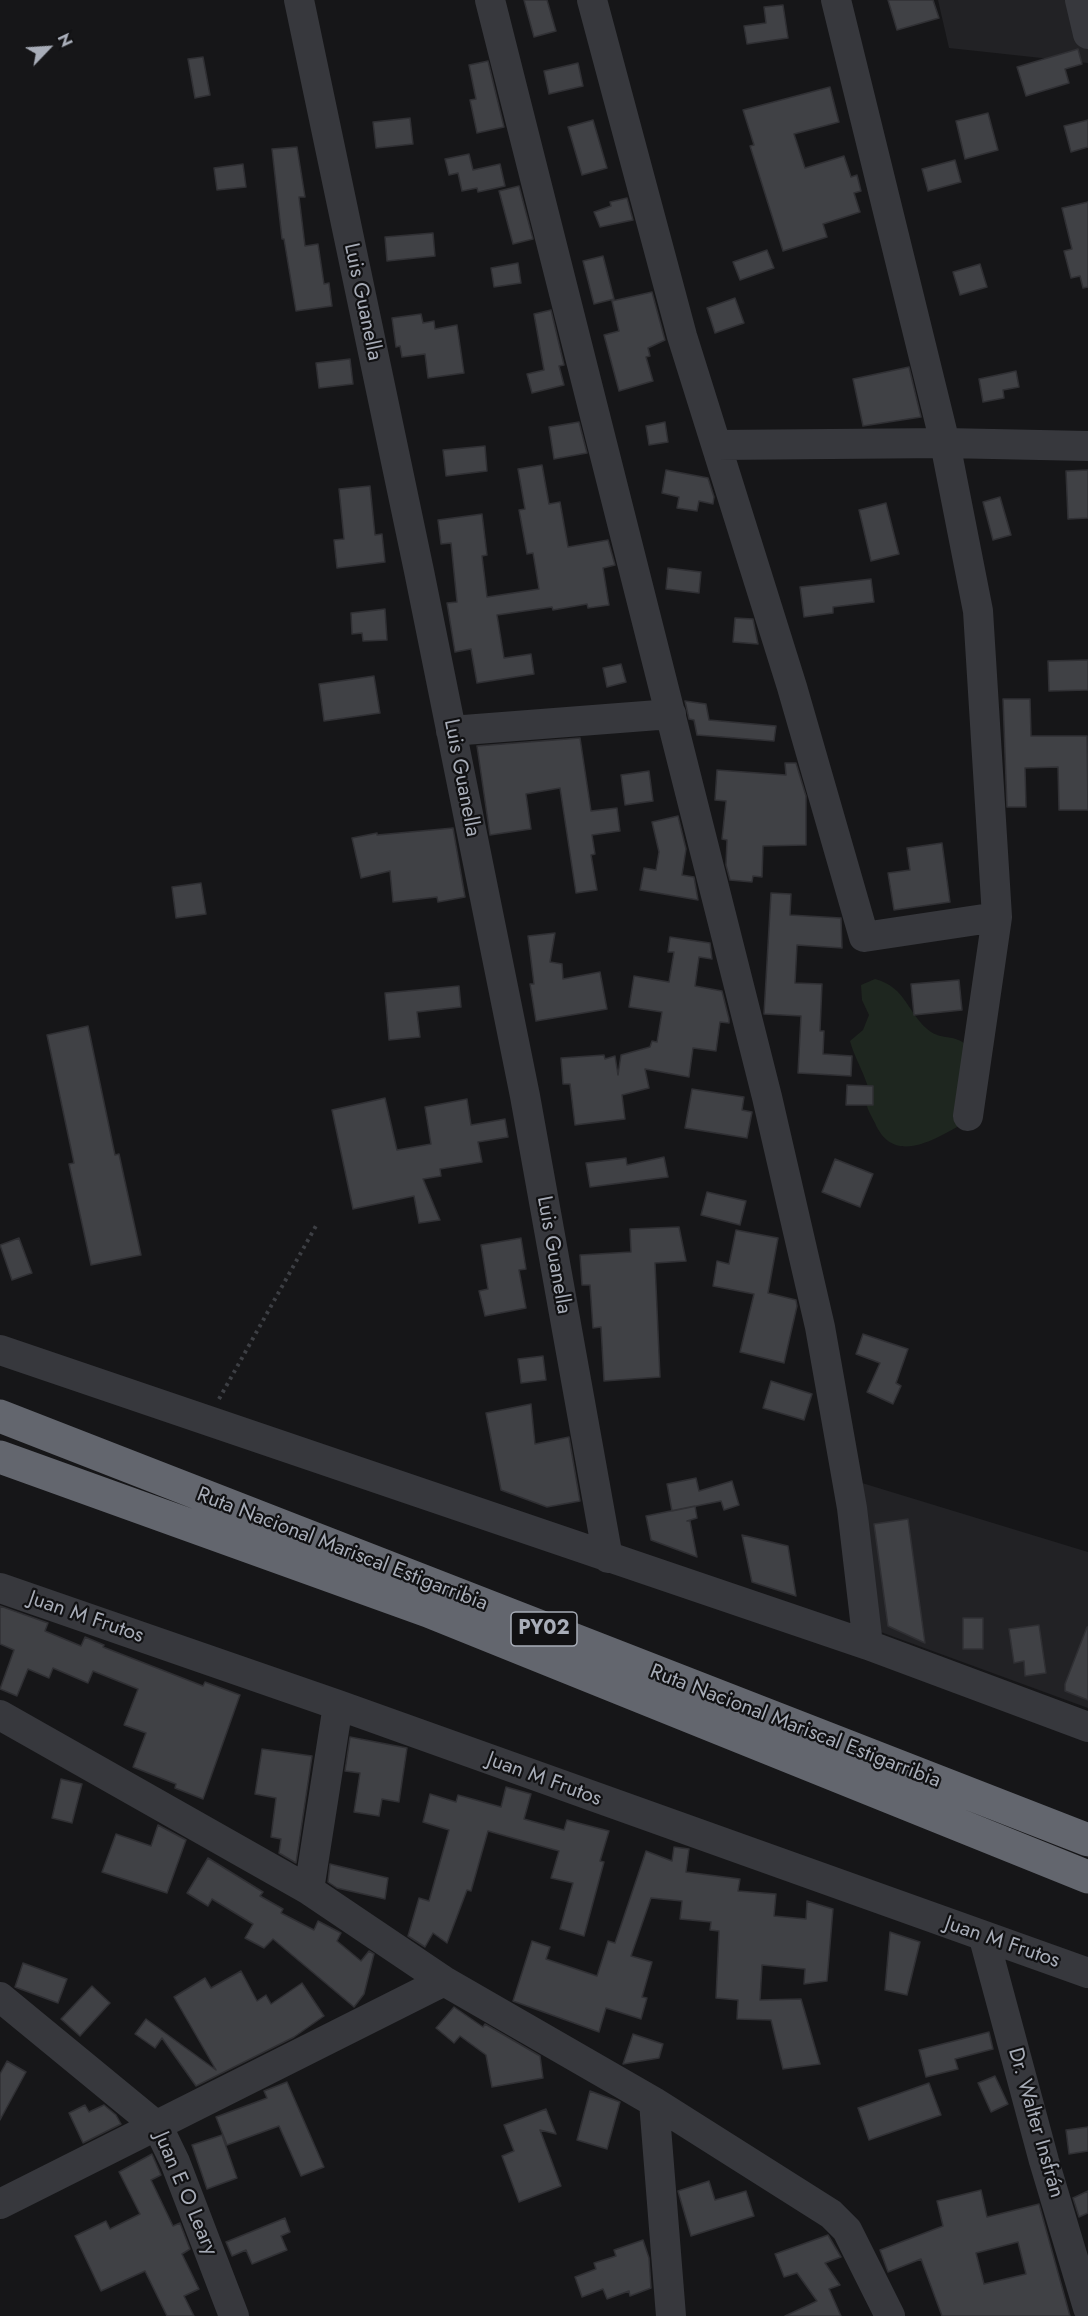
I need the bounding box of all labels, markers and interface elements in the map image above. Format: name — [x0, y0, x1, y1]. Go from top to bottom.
north arrow — [18, 18, 78, 78]
text: N — [52, 30, 78, 51]
street label: Luis Guanella — [337, 241, 387, 363]
street label: Luis Guanella — [437, 717, 485, 839]
street label: Luis Guanella — [530, 1194, 576, 1316]
street label: Ruta Nacional Mariscal Estigarribia — [193, 1483, 491, 1617]
street label: Juan M Frutos — [25, 1587, 147, 1649]
road number: PY02 — [511, 1612, 577, 1646]
street label: Ruta Nacional Mariscal Estigarribia — [646, 1660, 944, 1794]
street label: Juan M Frutos — [483, 1748, 605, 1812]
street label: Juan M Frutos — [941, 1912, 1063, 1974]
street label: Dr. Walter Insfrán — [1002, 2045, 1068, 2201]
street label: Juan E O Leary — [148, 2128, 222, 2260]

